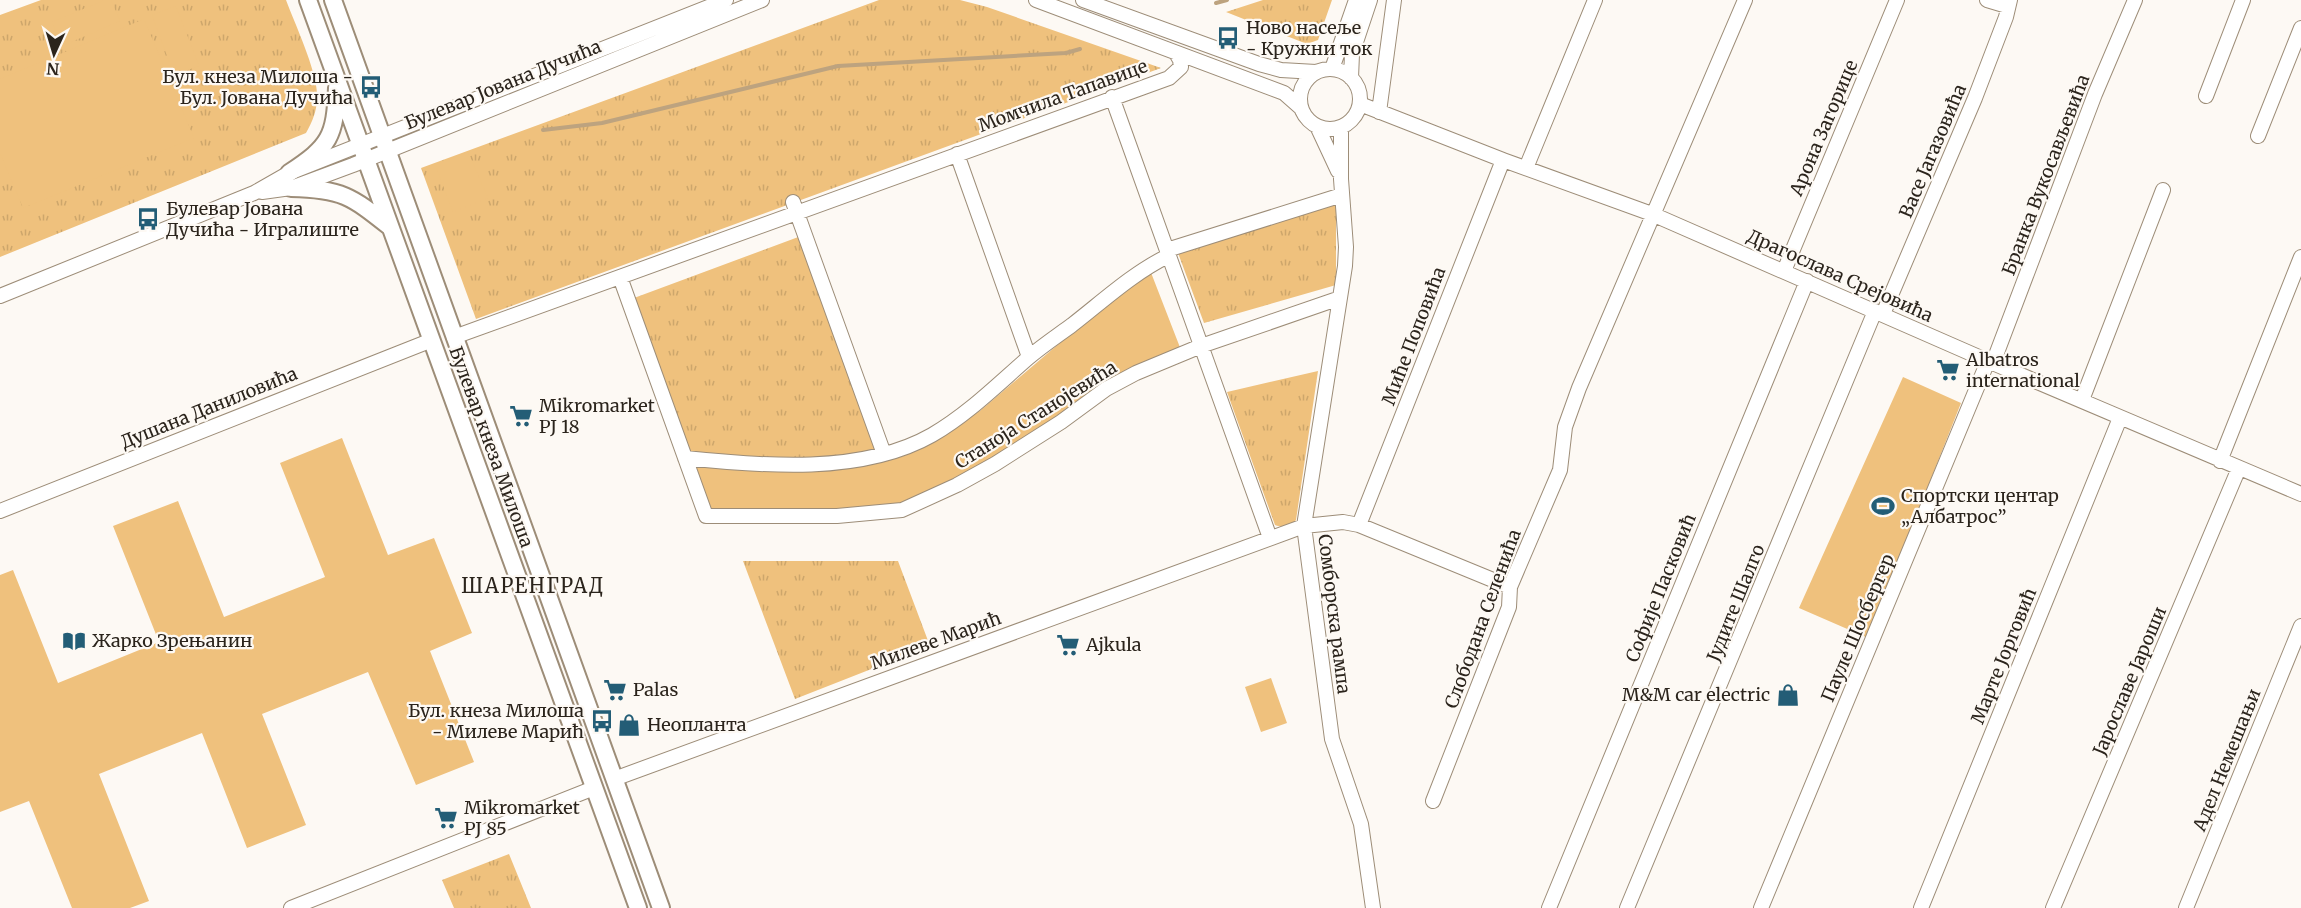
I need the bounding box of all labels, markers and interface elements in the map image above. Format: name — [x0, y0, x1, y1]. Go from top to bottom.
place label: Ново насеље - Кружни ток — [1246, 16, 1373, 60]
north arrow — [24, 24, 84, 84]
bus stop icon: Ново насеље - Кружни ток — [1215, 25, 1241, 51]
street label: Булевар Јована Дучића — [401, 34, 605, 135]
street label: Момчила Тапавице — [975, 54, 1151, 137]
street label: Арона Загорице — [1784, 56, 1863, 200]
text: N — [46, 59, 60, 79]
place label: Бул. кнеза Милоша - Бул. Јована Дучића — [162, 65, 353, 109]
street label: Бранка Вукосављевића — [1997, 71, 2095, 278]
bus stop icon: Бул. кнеза Милоша - Бул. Јована Дучића — [358, 74, 384, 100]
street label: Васе Јагазовића — [1894, 80, 1971, 221]
place label: Булевар Јована Дучића - Игралиште — [166, 197, 359, 241]
bus stop icon: Булевар Јована Дучића - Игралиште — [135, 206, 161, 232]
street label: Драгослава Срејовића — [1744, 224, 1937, 327]
street label: Миће Поповића — [1377, 263, 1451, 408]
street label: Булевар кнеза Милоша — [444, 343, 539, 551]
place label: Albatros international — [1965, 348, 2080, 392]
street label: Станоја Станојевића — [951, 355, 1121, 474]
supermarket icon: Albatros international — [1935, 357, 1961, 383]
street label: Душана Даниловића — [117, 361, 301, 453]
place label: Mikromarket PJ 18 — [539, 394, 655, 438]
supermarket icon: Mikromarket PJ 18 — [508, 403, 534, 429]
place label: Спортски центар „Албатрос” — [1901, 484, 2059, 528]
sports icon: Спортски центар „Албатрос” — [1870, 493, 1896, 519]
street label: Софије Пасковић — [1620, 510, 1701, 665]
street label: Слободана Селенића — [1439, 526, 1526, 712]
street label: Сомборска рампа — [1313, 533, 1356, 695]
street label: Јудите Шалго — [1701, 541, 1770, 666]
street label: Пауле Шосбергер — [1816, 550, 1899, 705]
district label: ШАРЕНГРАД — [461, 573, 605, 598]
street label: Марте Јорговић — [1966, 584, 2041, 727]
street label: Јарославе Јароши — [2087, 603, 2171, 760]
street label: Милеве Марић — [867, 606, 1004, 675]
library icon: Жарко Зрењанин — [61, 628, 87, 654]
place label: Жарко Зрењанин — [92, 629, 252, 652]
supermarket icon: Ajkula — [1055, 632, 1081, 658]
place label: Ajkula — [1085, 633, 1142, 656]
supermarket icon: Palas — [602, 677, 628, 703]
place label: Palas — [633, 678, 678, 701]
shop icon: M&M car electric — [1775, 682, 1801, 708]
place label: M&M car electric — [1622, 683, 1770, 706]
street label: Адел Немешањи — [2187, 685, 2266, 835]
place label: Бул. кнеза Милоша - Милеве Марић — [408, 699, 584, 743]
bus stop icon: Бул. кнеза Милоша - Милеве Марић — [589, 708, 615, 734]
shop icon: Неопланта — [616, 712, 642, 738]
place label: Неопланта — [647, 713, 747, 736]
place label: Mikromarket PJ 85 — [464, 796, 580, 840]
supermarket icon: Mikromarket PJ 85 — [433, 805, 459, 831]

